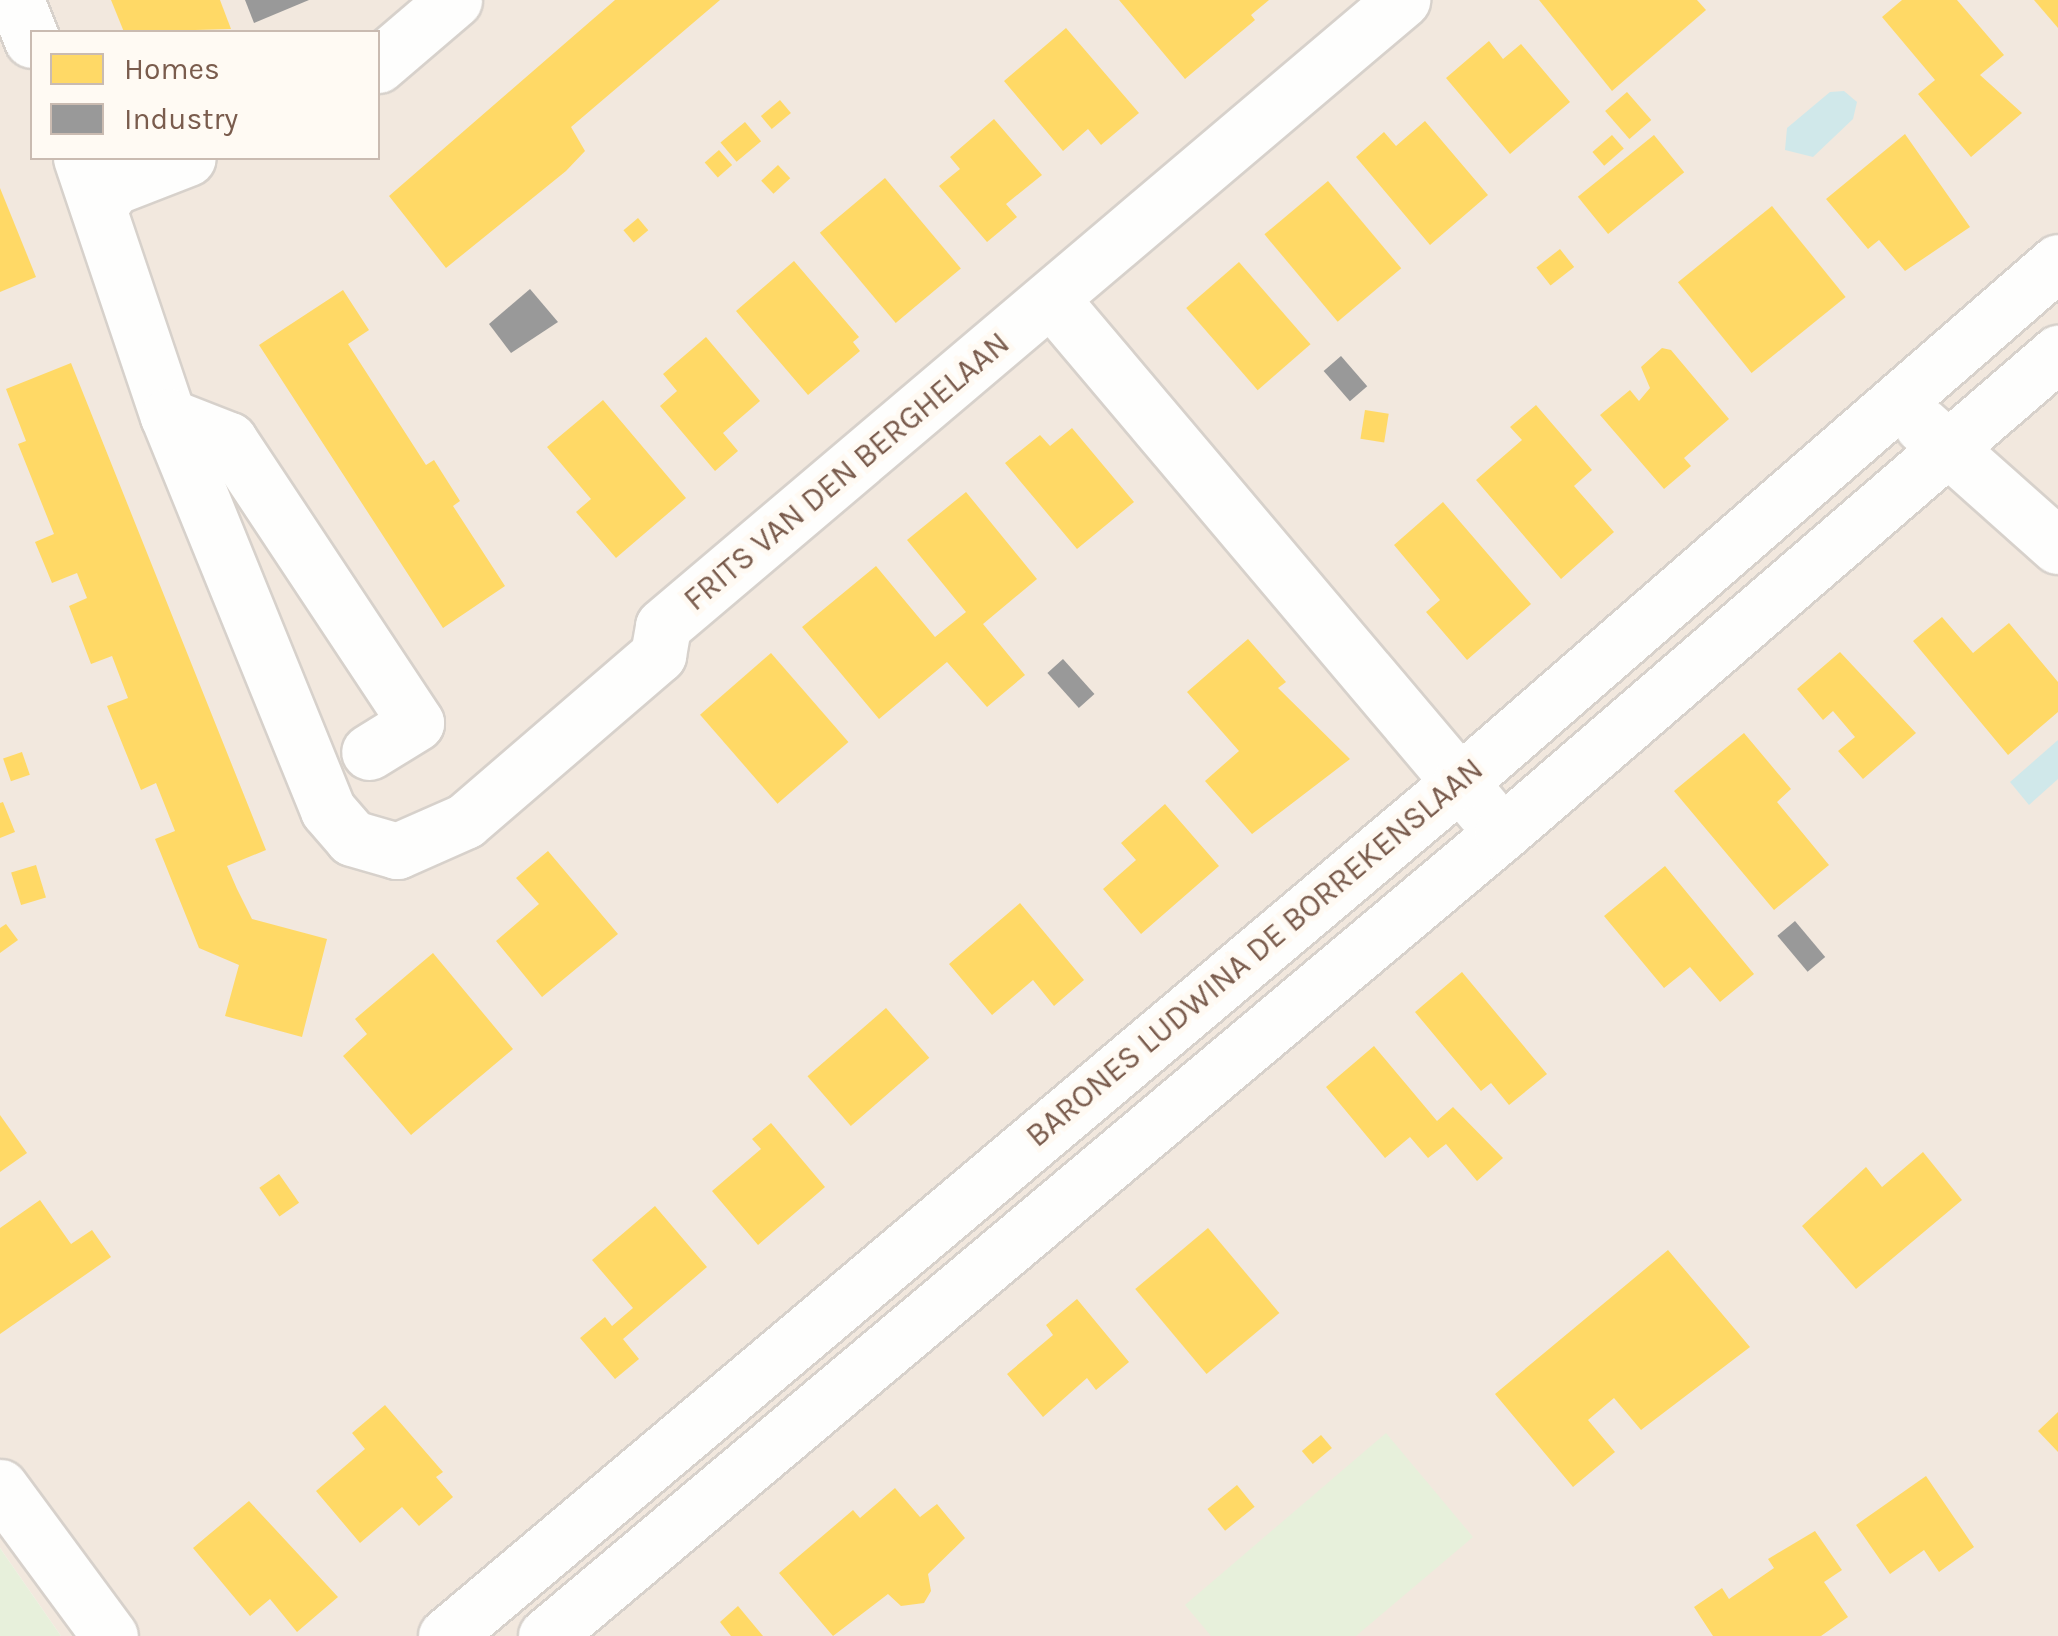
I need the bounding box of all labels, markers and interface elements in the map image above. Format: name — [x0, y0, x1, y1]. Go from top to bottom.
legend — [30, 30, 380, 160]
text: Homes — [124, 51, 220, 87]
text: Industry — [124, 101, 238, 137]
street label: FRITS VAN DEN BERGHELAAN — [677, 325, 1017, 619]
street label: BARONES LUDWINA DE BORREKENSLAAN — [1019, 750, 1491, 1156]

